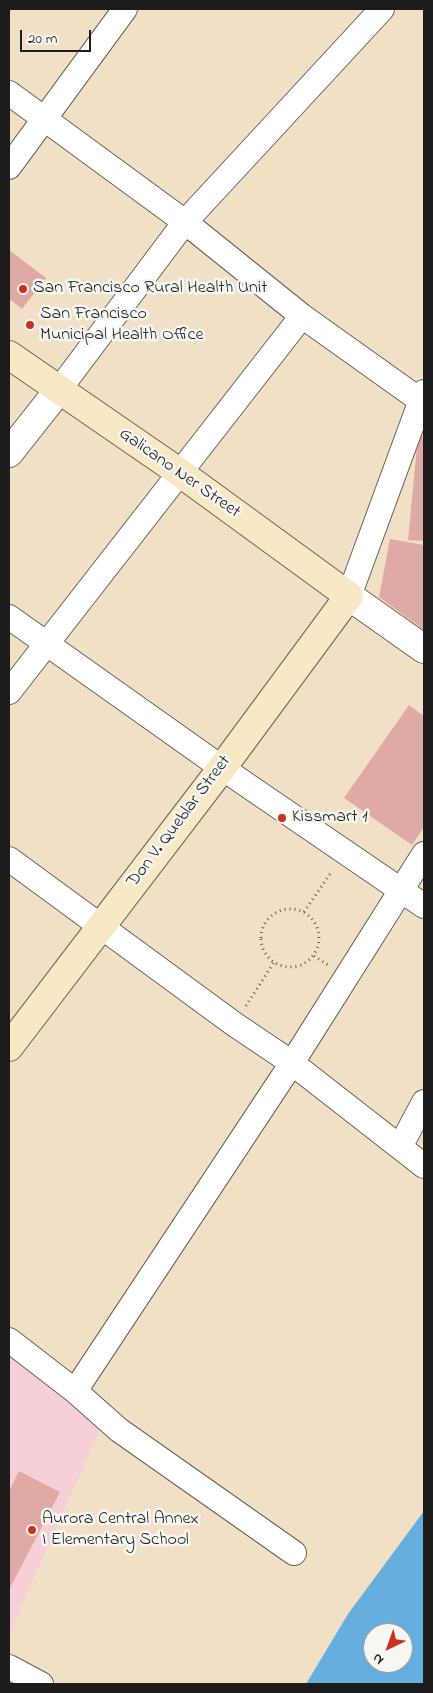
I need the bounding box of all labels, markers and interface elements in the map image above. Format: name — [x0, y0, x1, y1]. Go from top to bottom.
scale bar — [22, 20, 94, 52]
text: 20 m — [28, 28, 57, 50]
place label: San Francisco Rural Health Unit — [33, 278, 267, 300]
marker: San Francisco Rural Health Unit — [17, 283, 29, 295]
place label: San Francisco Municipal Health Office — [40, 304, 204, 346]
marker: San Francisco Municipal Health Office — [24, 319, 36, 331]
street label: Galicano Ner Street — [114, 424, 244, 524]
street label: Don V. Queblar Street — [123, 752, 237, 892]
place label: Kissmart 1 — [292, 807, 368, 829]
marker: Kissmart 1 — [276, 812, 288, 824]
place label: Aurora Central Annex I Elementary School — [42, 1509, 199, 1552]
marker: Aurora Central Annex I Elementary School — [26, 1524, 38, 1536]
north arrow — [363, 1623, 413, 1673]
text: N — [368, 1648, 389, 1670]

